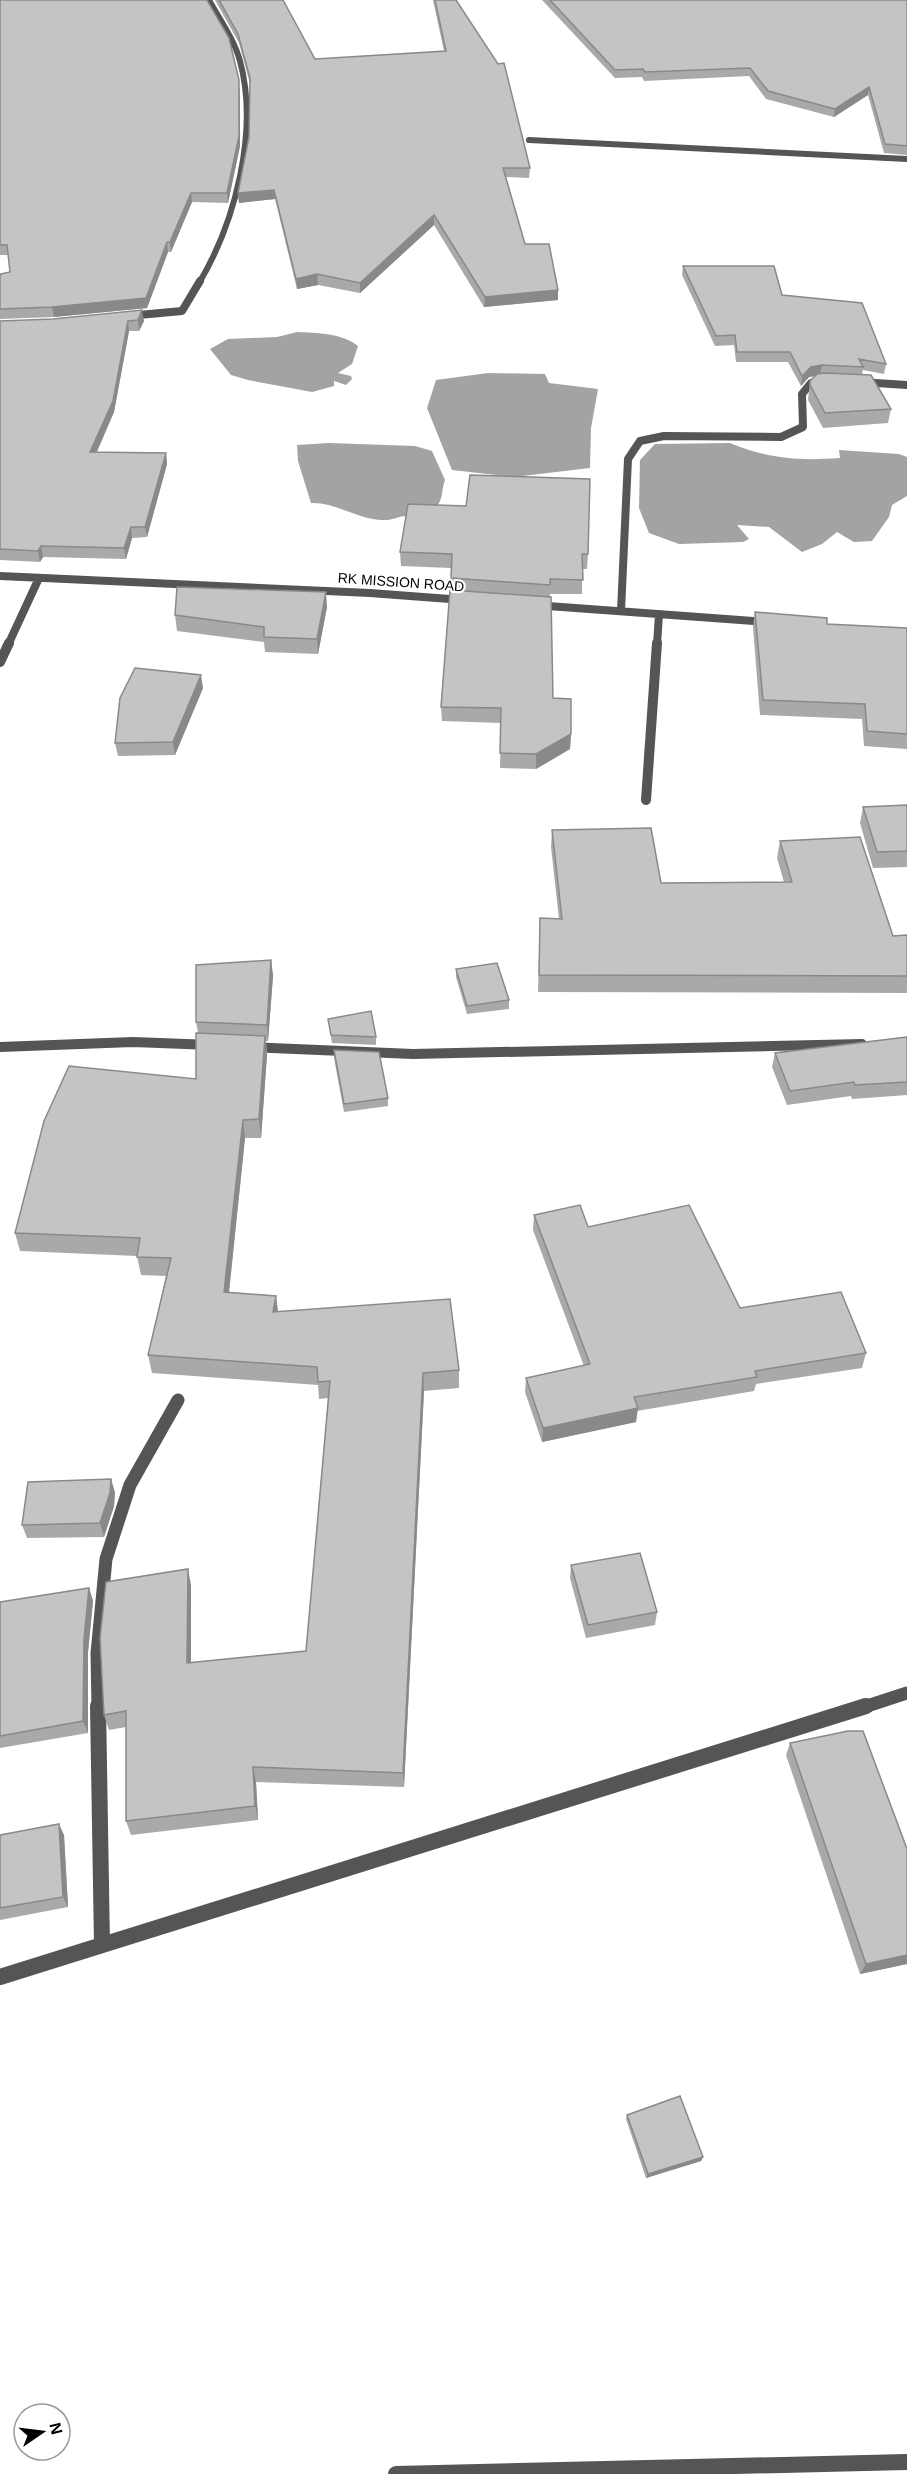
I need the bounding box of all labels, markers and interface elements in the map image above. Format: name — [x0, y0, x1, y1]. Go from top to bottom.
street label: RK MISSION ROAD — [337, 570, 465, 594]
north arrow — [12, 2402, 72, 2462]
text: N — [46, 2421, 66, 2436]

